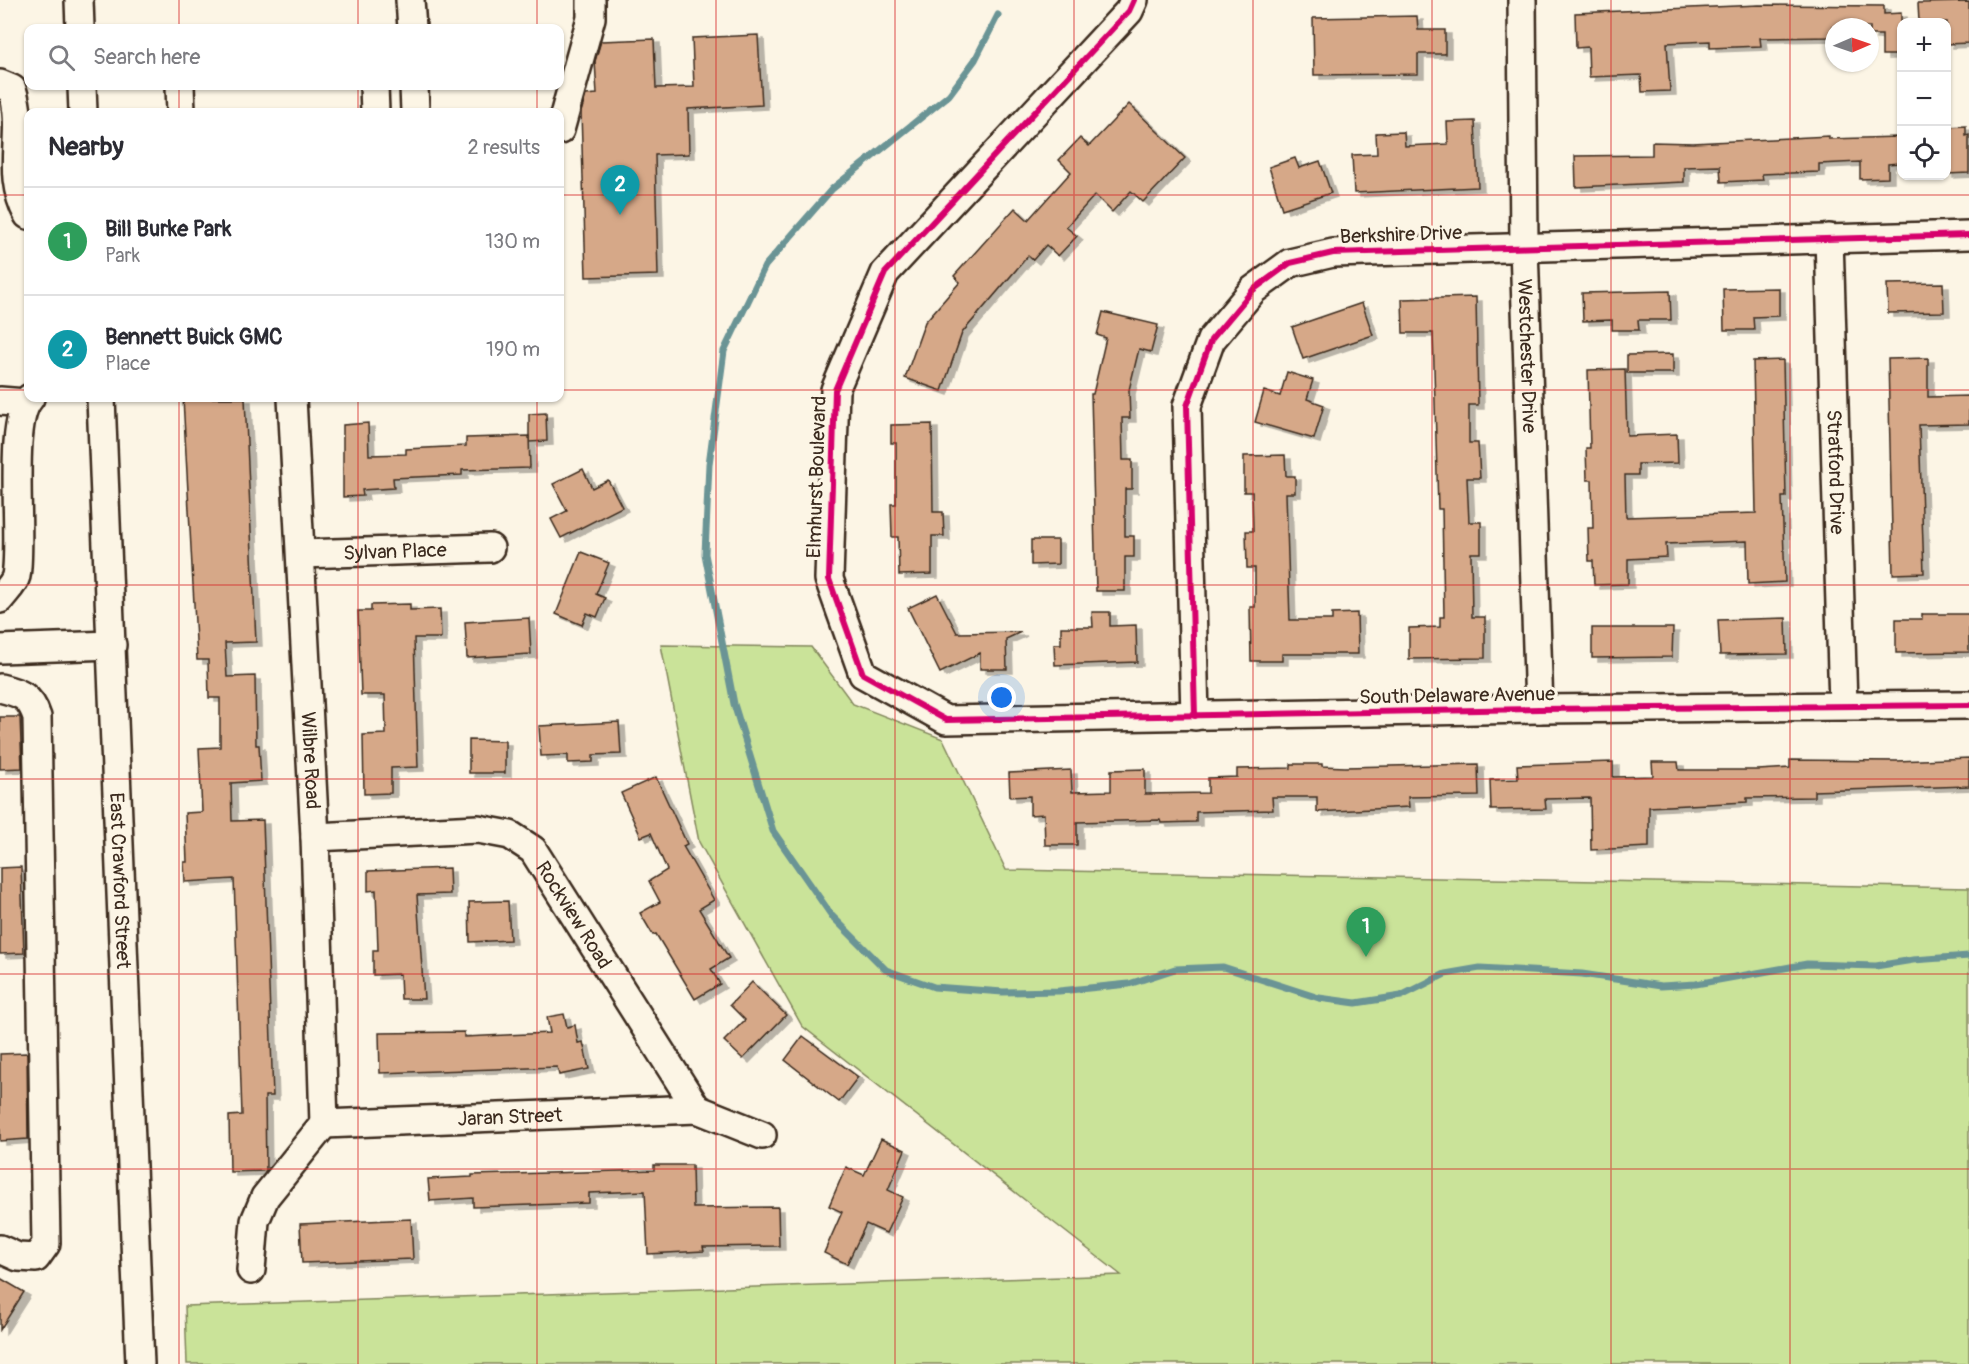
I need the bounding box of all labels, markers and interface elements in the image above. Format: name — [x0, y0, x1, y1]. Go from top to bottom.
north arrow — [1825, 18, 1879, 72]
map controls — [1897, 18, 1951, 180]
button: + — [1897, 18, 1951, 72]
search box — [24, 24, 564, 90]
icon: search — [45, 41, 78, 74]
text: Search here — [93, 43, 200, 71]
button: − — [1897, 72, 1951, 126]
button: locate — [1897, 126, 1951, 180]
text: Nearby — [48, 131, 124, 163]
text: 2 results — [468, 135, 540, 160]
pin: 2 — [600, 166, 640, 215]
text: Bill Burke Park — [105, 215, 231, 243]
street label: Berkshire Drive — [1339, 220, 1463, 249]
text: 1 — [64, 229, 71, 254]
text: 130 m — [485, 229, 540, 254]
text: Park — [105, 243, 140, 268]
street label: Westchester Drive — [1512, 278, 1542, 434]
text: Bennett Buick GMC — [105, 323, 283, 351]
text: 2 — [62, 337, 73, 362]
text: 190 m — [486, 337, 540, 362]
text: Place — [105, 351, 150, 376]
street label: Elmhurst Boulevard — [801, 395, 832, 559]
street label: Stratford Drive — [1821, 409, 1850, 535]
street label: Sylvan Place — [343, 537, 447, 566]
street label: South Delaware Avenue — [1359, 681, 1555, 710]
your location — [987, 683, 1016, 712]
street label: Wilbre Road — [295, 711, 326, 810]
street label: East Crawford Street — [104, 792, 136, 970]
street label: Rockview Road — [530, 857, 617, 974]
pin: 1 — [1346, 908, 1386, 957]
street label: Jaran Street — [457, 1102, 564, 1132]

